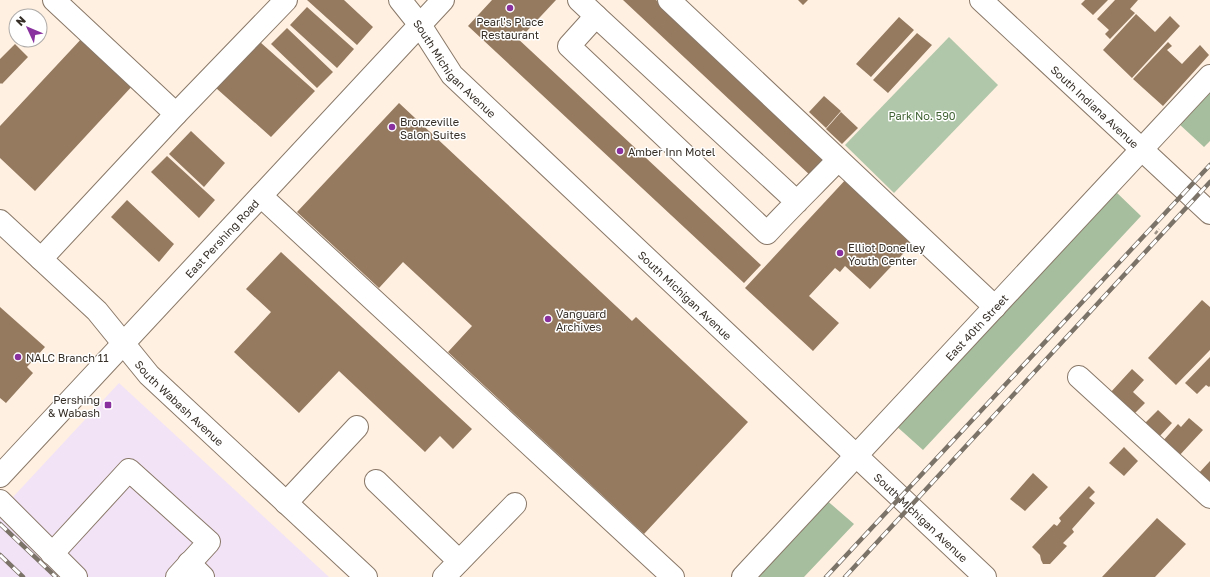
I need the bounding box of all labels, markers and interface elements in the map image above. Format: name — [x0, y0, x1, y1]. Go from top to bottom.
marker: Pearl's Place Restaurant — [505, 3, 515, 13]
north arrow — [8, 8, 48, 48]
text: N — [13, 13, 28, 28]
place label: Pearl's Place Restaurant — [476, 15, 544, 41]
street label: South Michigan Avenue — [411, 16, 499, 120]
street label: South Indiana Avenue — [1049, 62, 1142, 150]
park label: Park No. 590 — [888, 109, 956, 122]
place label: Bronzeville Salon Suites — [400, 115, 466, 141]
marker: Bronzeville Salon Suites — [387, 122, 397, 132]
place label: Amber Inn Motel — [628, 145, 716, 158]
marker: Amber Inn Motel — [615, 146, 625, 156]
street label: East Pershing Road — [182, 196, 261, 280]
place label: Elliot Donelley Youth Center — [848, 241, 925, 267]
street label: South Michigan Avenue — [636, 248, 735, 342]
marker: Elliot Donelley Youth Center — [835, 248, 845, 258]
street label: East 40th Street — [942, 291, 1010, 363]
place label: Vanguard Archives — [556, 307, 606, 333]
marker: Vanguard Archives — [543, 314, 553, 324]
place label: NALC Branch 11 — [26, 351, 109, 364]
marker: NALC Branch 11 — [13, 352, 23, 362]
street label: South Wabash Avenue — [133, 357, 227, 448]
place label: Pershing & Wabash — [48, 393, 100, 419]
marker: Pershing & Wabash — [103, 400, 113, 410]
street label: South Michigan Avenue — [872, 470, 971, 564]

